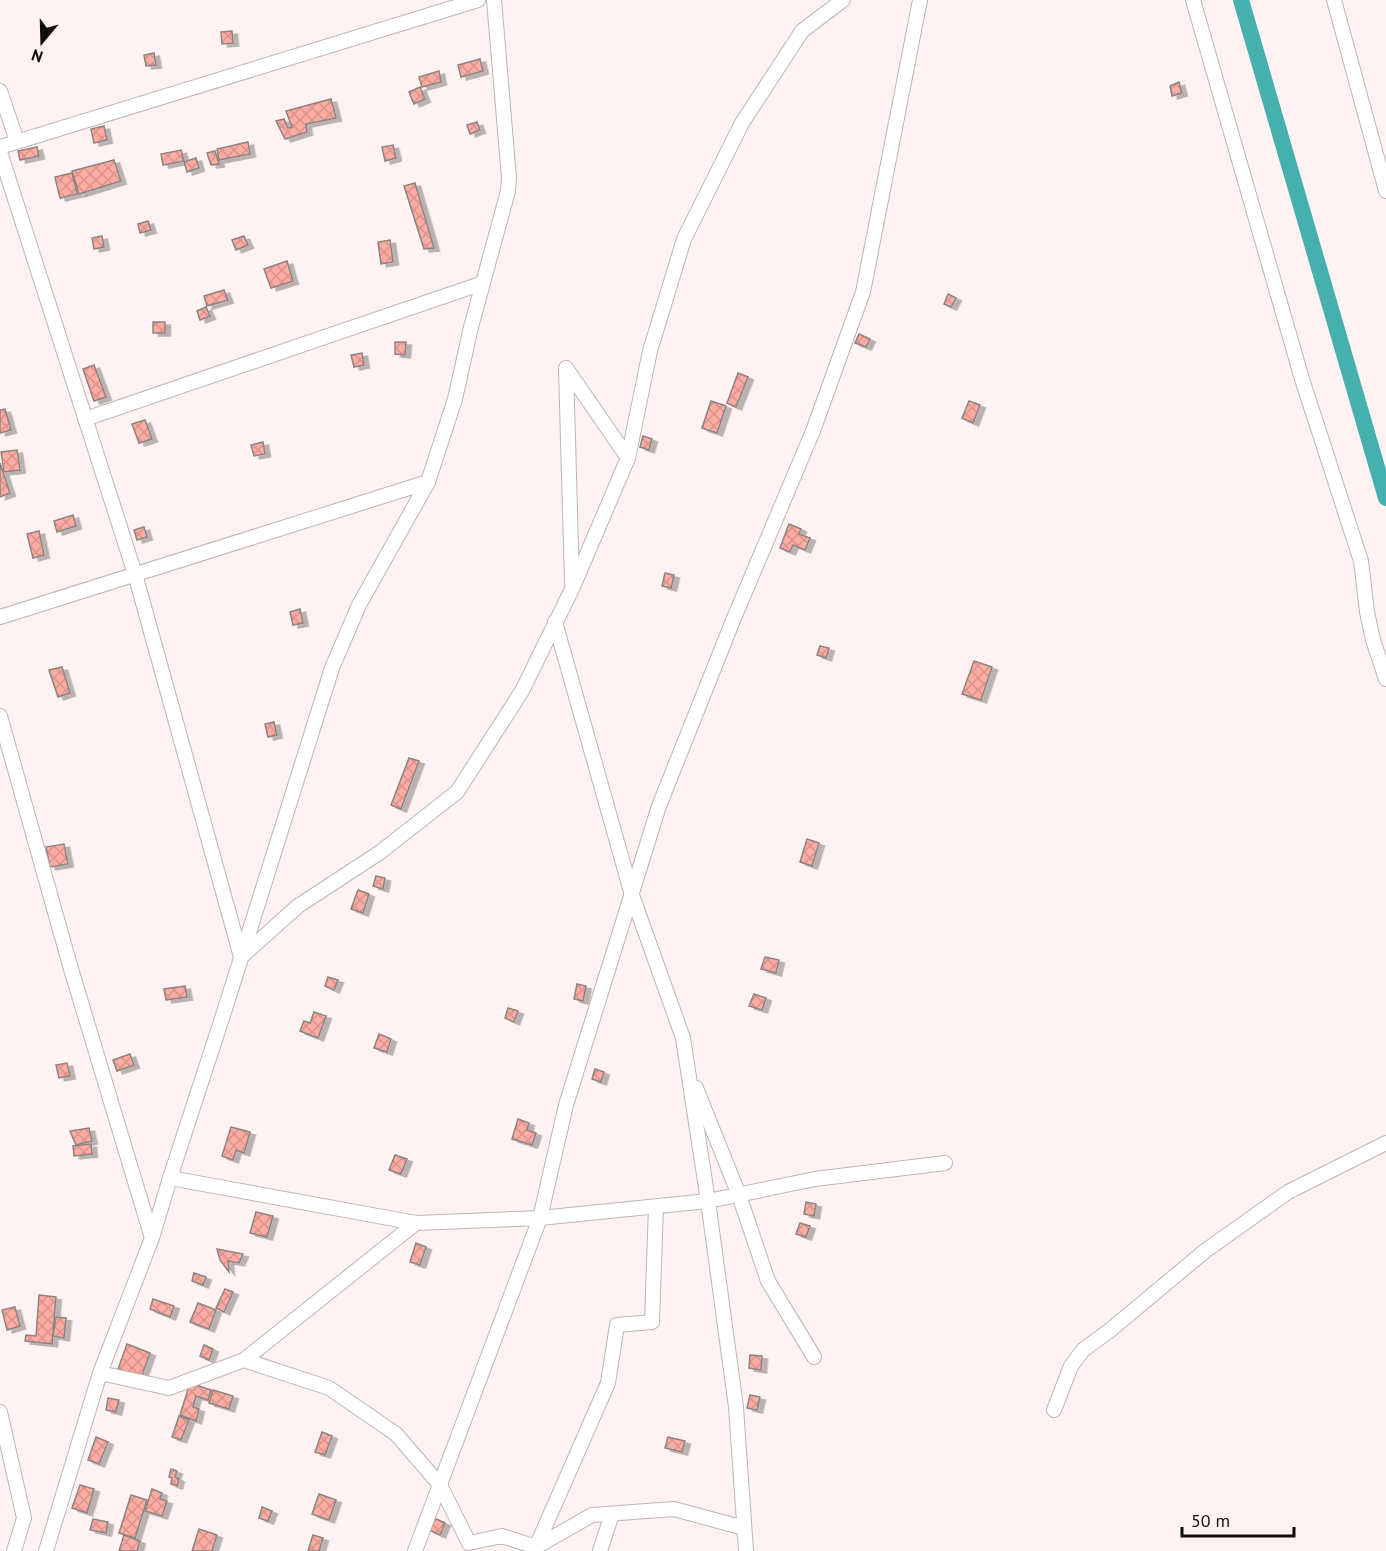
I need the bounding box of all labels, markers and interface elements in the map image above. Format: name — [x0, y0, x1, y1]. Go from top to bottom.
north arrow — [12, 12, 72, 72]
text: N — [29, 45, 45, 67]
scale bar — [1182, 1500, 1294, 1538]
text: 50 m — [1191, 1509, 1230, 1532]

